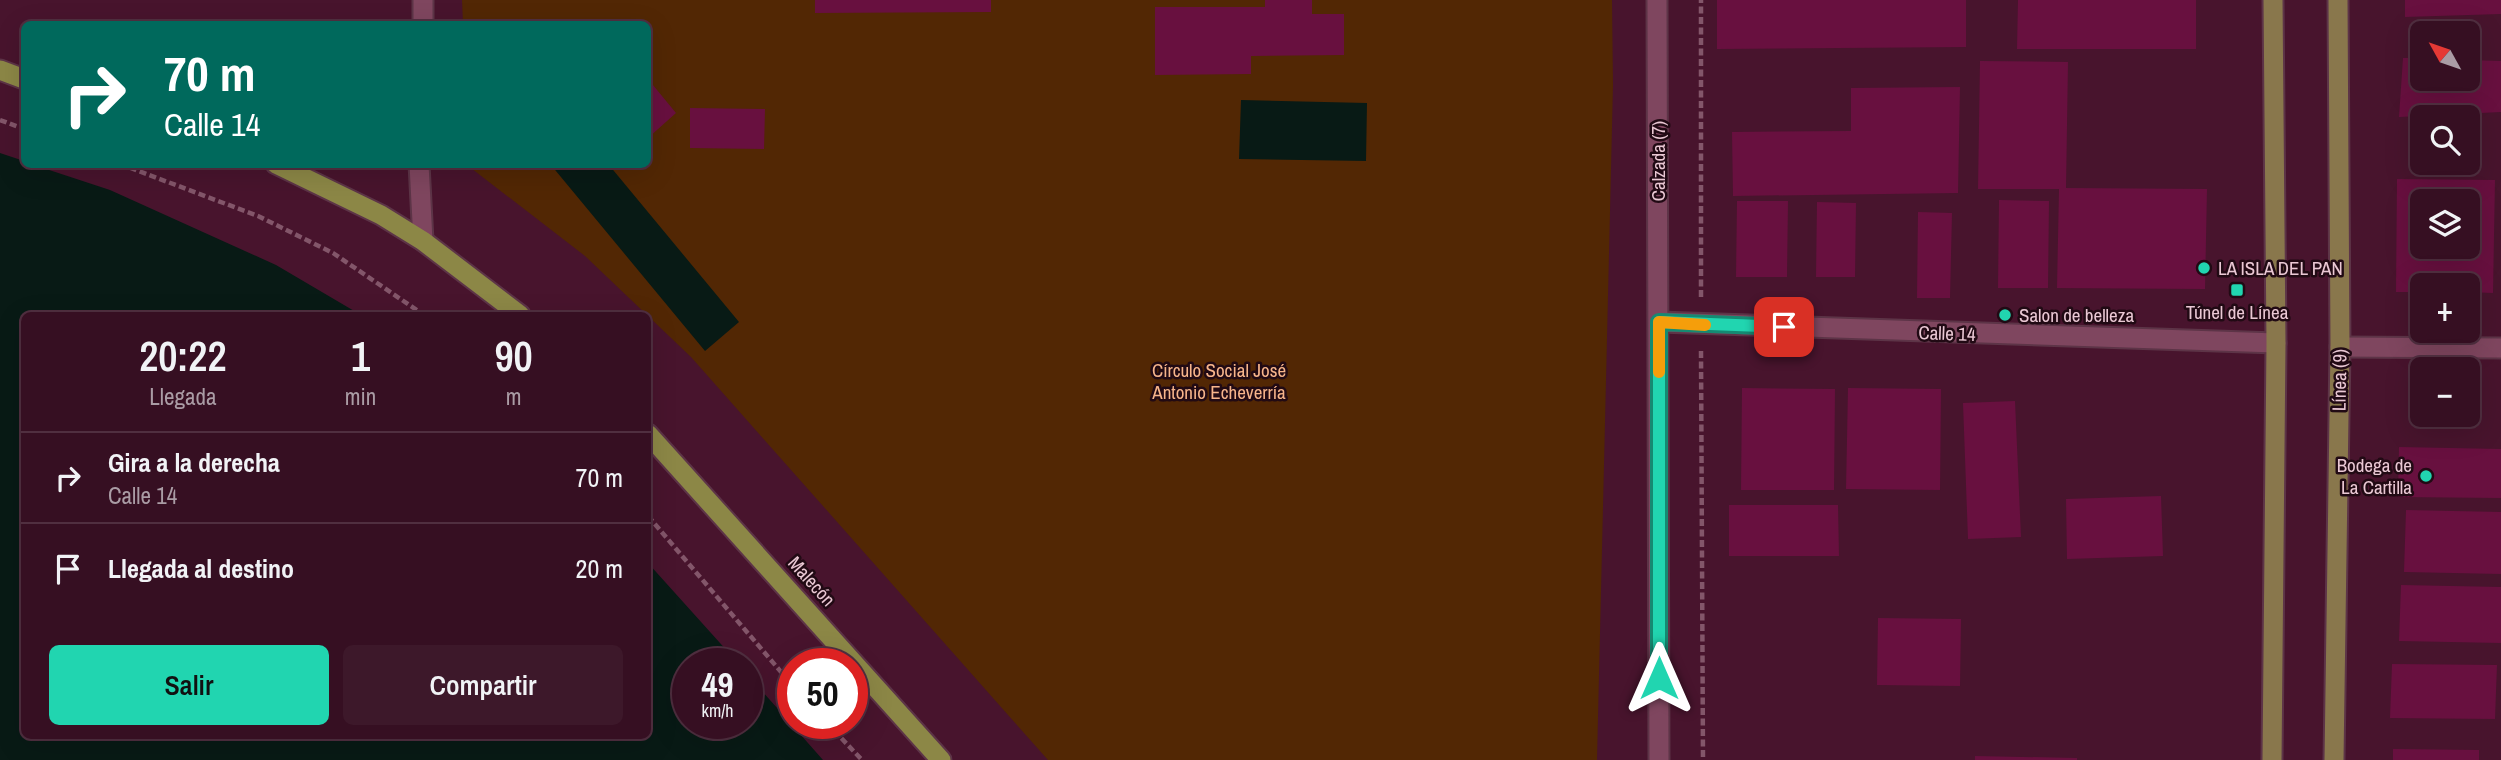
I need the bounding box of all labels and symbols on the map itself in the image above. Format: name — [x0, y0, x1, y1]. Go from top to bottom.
north arrow — [2410, 21, 2480, 91]
street label: Calzada (7) — [1645, 121, 1671, 201]
place label: LA ISLA DEL PAN — [2218, 255, 2343, 281]
marker: LA ISLA DEL PAN — [2196, 260, 2212, 276]
marker: Túnel de Línea — [2229, 282, 2245, 298]
pin — [1754, 297, 1814, 357]
place label: Túnel de Línea — [2186, 299, 2289, 325]
place label: Salon de belleza — [2019, 302, 2135, 328]
marker: Salon de belleza — [1997, 307, 2013, 323]
street label: Calle 14 — [1918, 319, 1976, 347]
street label: Línea (9) — [2325, 349, 2353, 411]
park label: Círculo Social José Antonio Echeverría — [1151, 357, 1286, 405]
place label: Bodega de La Cartilla — [2337, 452, 2412, 500]
marker: Bodega de La Cartilla — [2418, 468, 2434, 484]
street label: Malecón — [783, 550, 841, 612]
position arrow — [1622, 641, 1696, 715]
speed limit sign: 50 — [777, 648, 868, 739]

